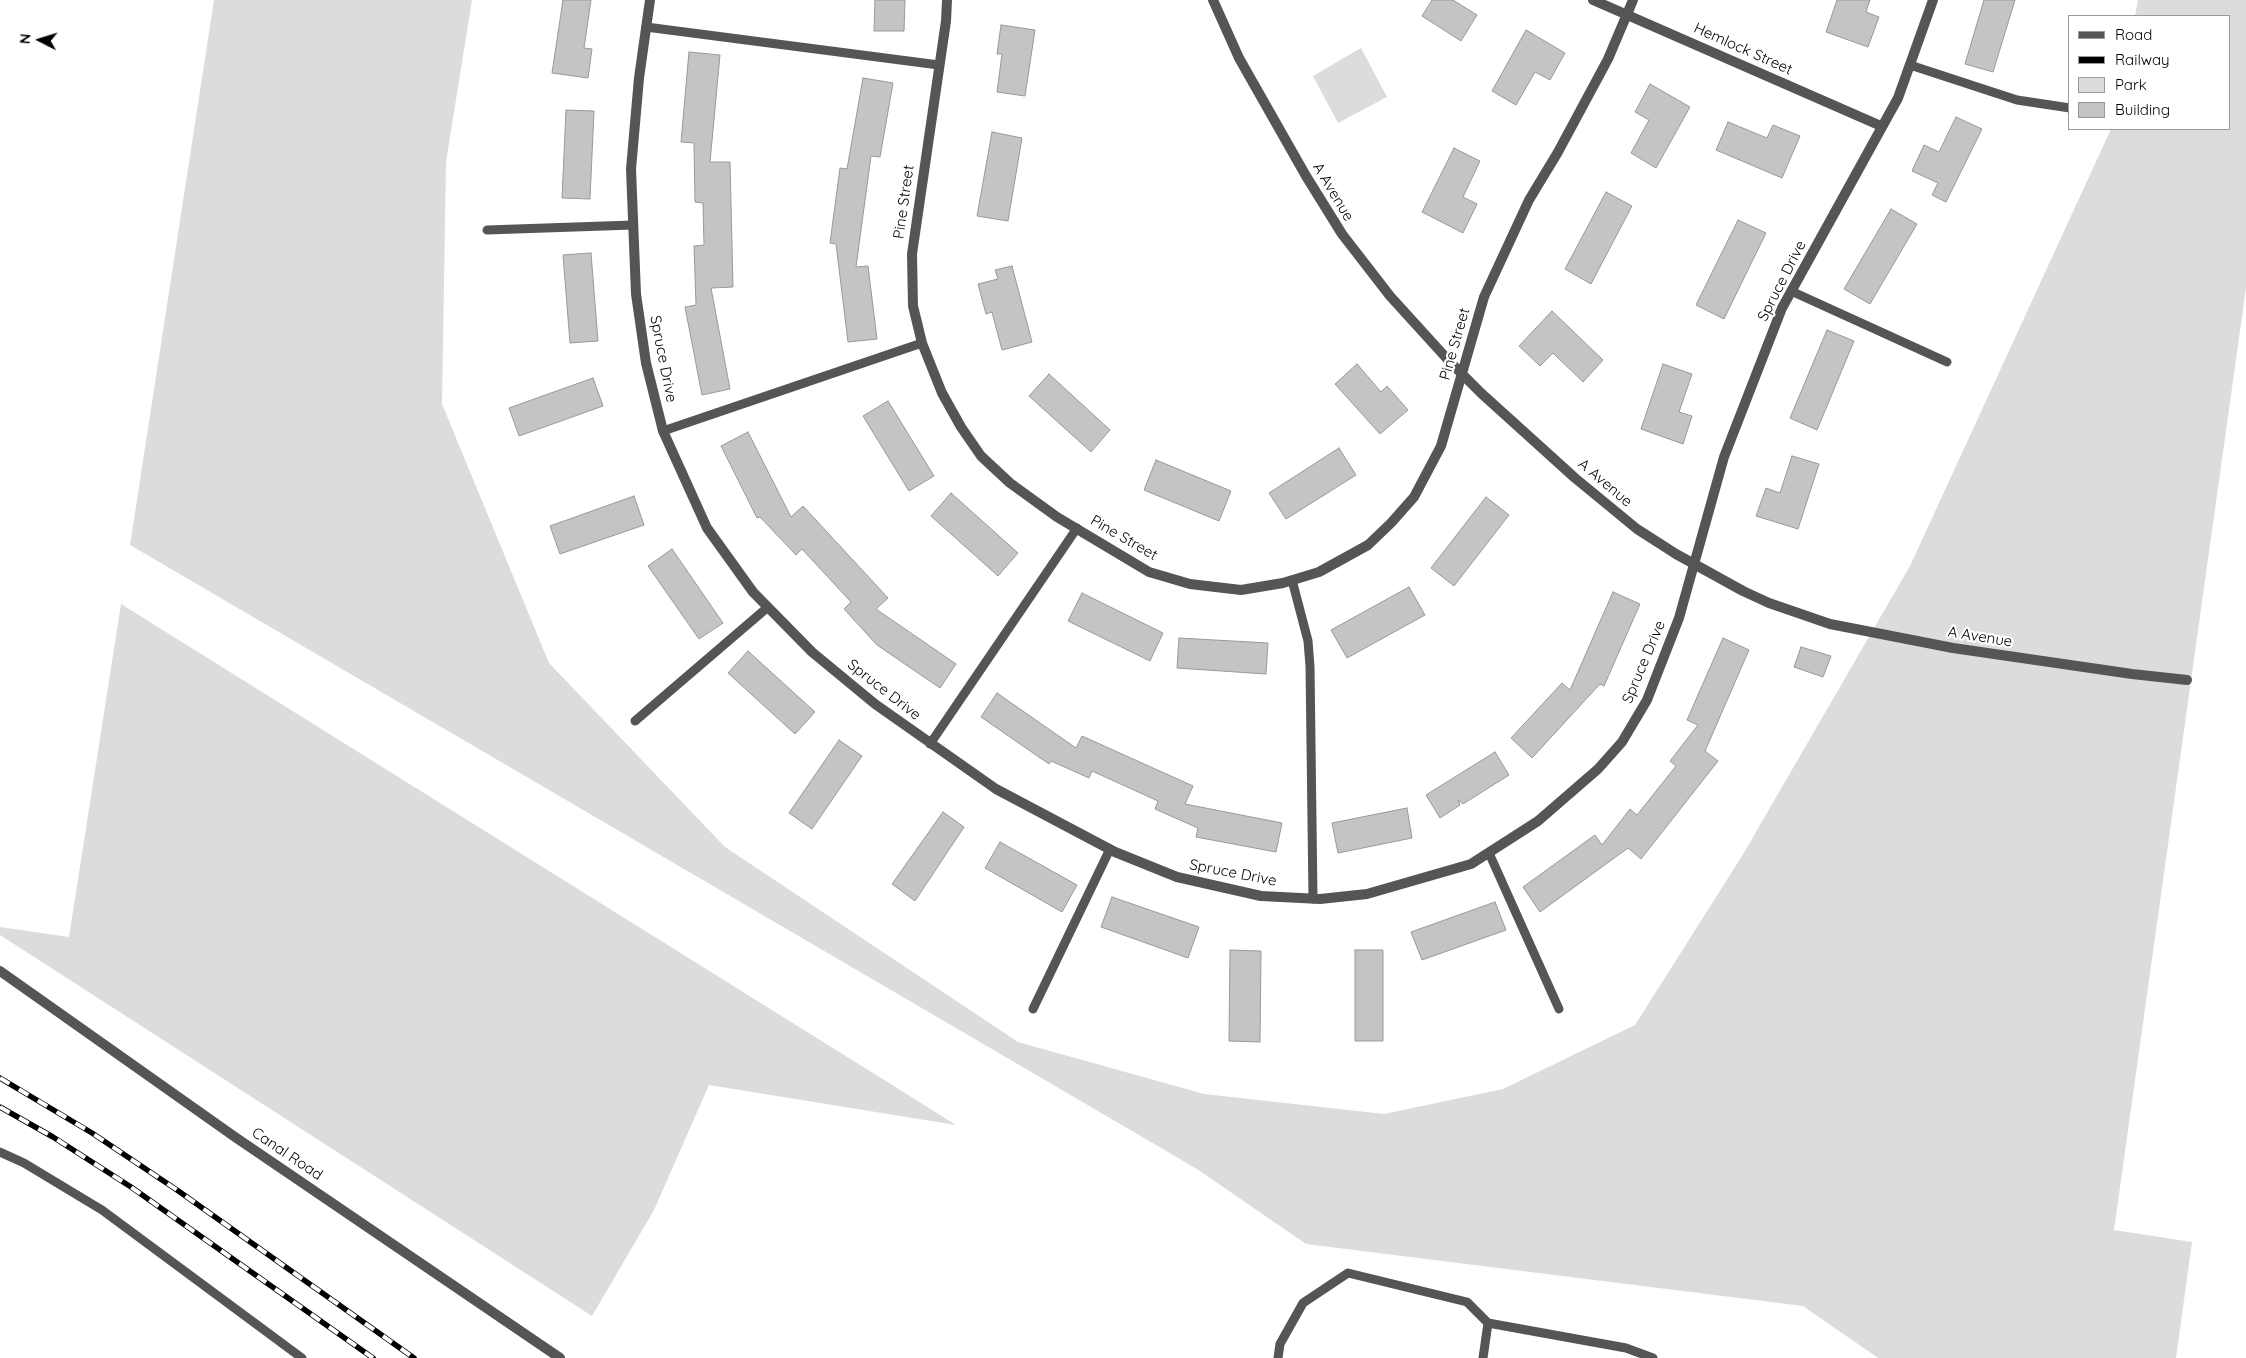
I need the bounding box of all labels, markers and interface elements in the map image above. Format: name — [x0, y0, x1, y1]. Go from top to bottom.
north arrow — [15, 15, 65, 65]
legend — [2068, 15, 2231, 130]
street label: Hemlock Street — [1691, 19, 1795, 79]
text: Road — [2115, 25, 2152, 44]
text: N — [16, 33, 34, 45]
text: Railway — [2115, 50, 2170, 69]
text: Park — [2115, 75, 2147, 94]
text: Building — [2115, 100, 2170, 119]
street label: A Avenue — [1309, 159, 1357, 225]
street label: Pine Street — [890, 164, 918, 240]
street label: Spruce Drive — [1754, 238, 1810, 324]
street label: Pine Street — [1436, 306, 1474, 382]
street label: Spruce Drive — [646, 314, 680, 404]
street label: A Avenue — [1574, 455, 1636, 511]
street label: Pine Street — [1087, 512, 1161, 564]
street label: Spruce Drive — [1618, 618, 1670, 706]
street label: A Avenue — [1946, 623, 2014, 651]
street label: Spruce Drive — [844, 656, 924, 724]
street label: Spruce Drive — [1188, 856, 1278, 890]
street label: Canal Road — [248, 1124, 326, 1184]

